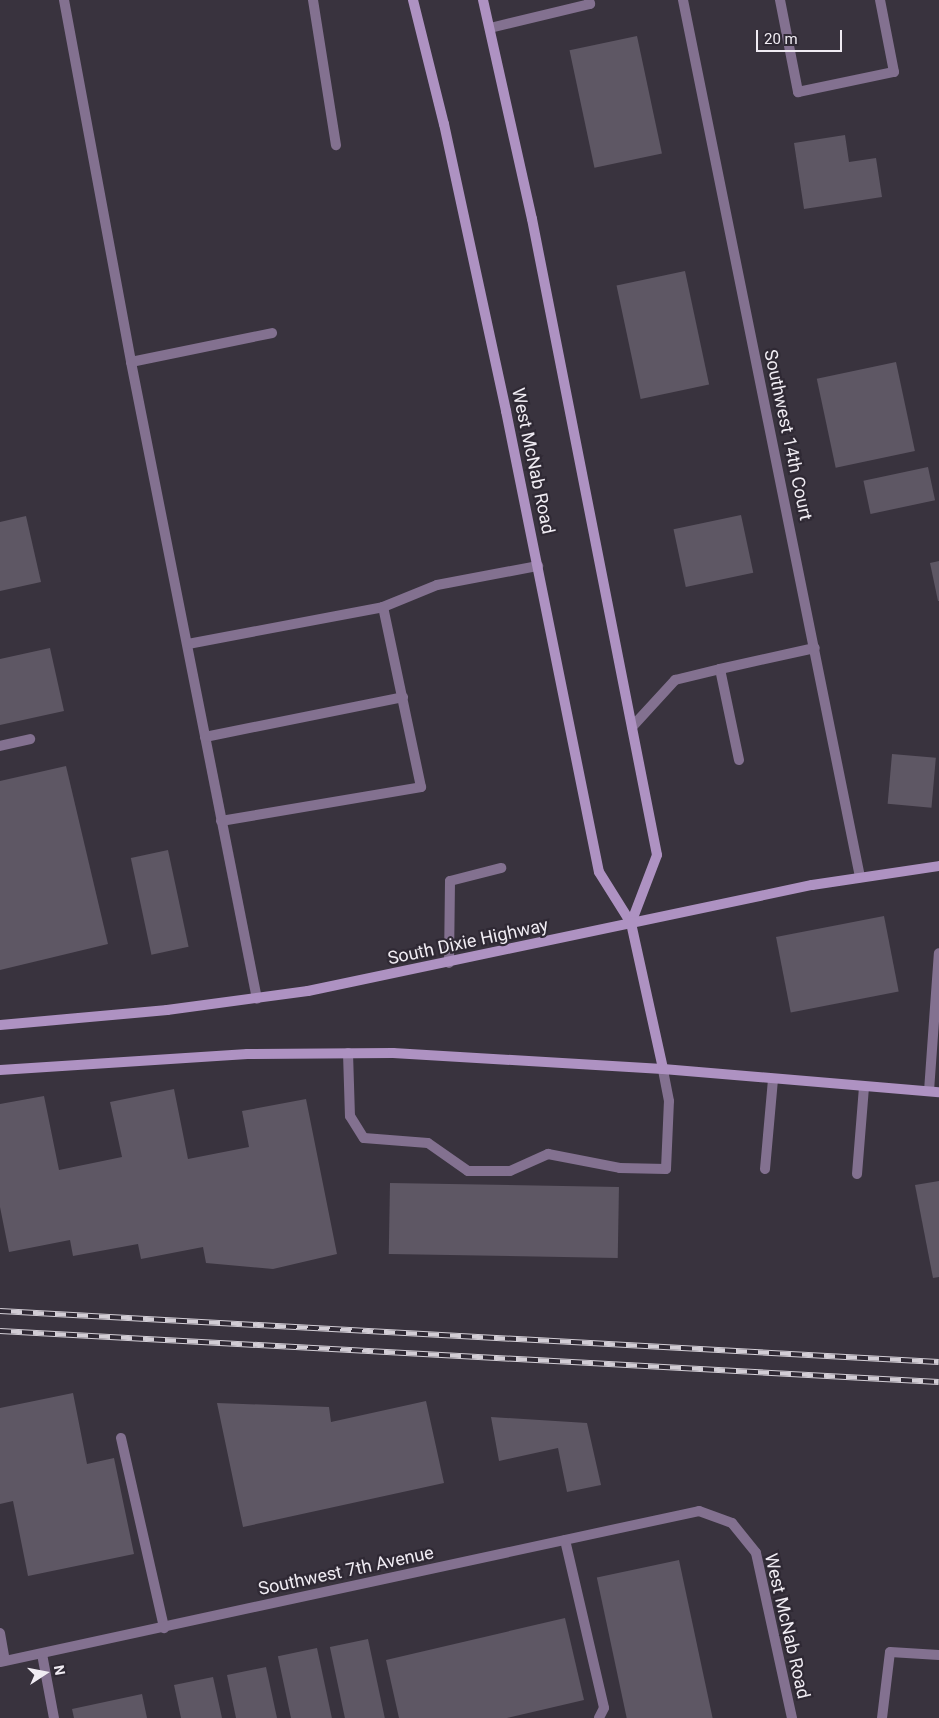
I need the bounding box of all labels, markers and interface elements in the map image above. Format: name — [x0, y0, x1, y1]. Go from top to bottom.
scale bar — [759, 20, 845, 52]
text: 20 m — [764, 30, 798, 48]
street label: Southwest 14th Court — [759, 348, 817, 522]
street label: West McNab Road — [507, 386, 559, 536]
street label: South Dixie Highway — [386, 914, 550, 970]
street label: Southwest 7th Avenue — [256, 1542, 436, 1600]
street label: West McNab Road — [760, 1551, 814, 1701]
north arrow — [20, 1648, 70, 1698]
text: N — [51, 1664, 69, 1677]

